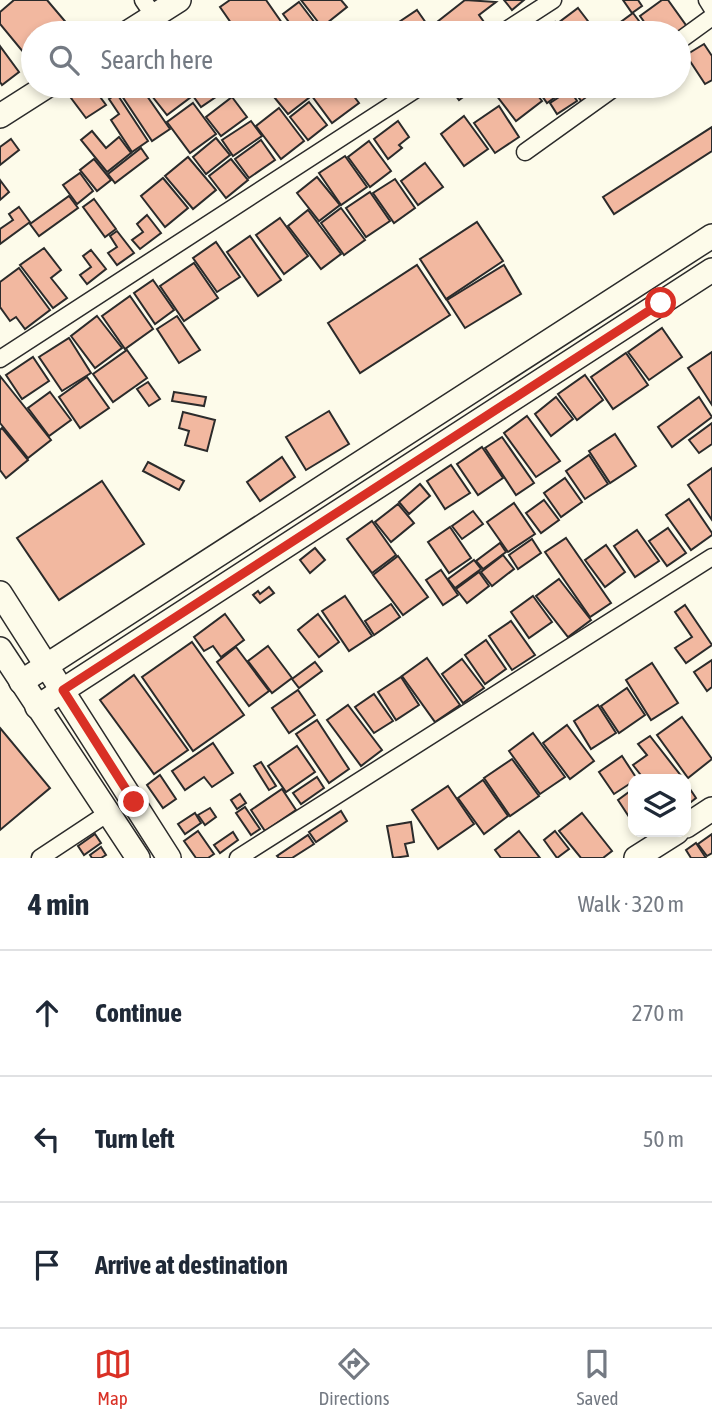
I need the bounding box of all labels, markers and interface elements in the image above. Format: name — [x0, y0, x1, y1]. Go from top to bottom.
search box — [21, 21, 691, 98]
icon: search — [45, 41, 83, 79]
text: Search here — [101, 45, 213, 75]
route start — [645, 287, 676, 318]
map controls — [628, 774, 691, 837]
button: layers — [628, 774, 691, 837]
route end — [118, 786, 149, 817]
text: 4 min — [28, 887, 89, 921]
text: Walk · 320 m — [578, 891, 684, 917]
icon: ahead — [28, 994, 66, 1032]
text: Continue — [95, 998, 182, 1028]
text: 270 m — [632, 1000, 684, 1026]
icon: left — [28, 1120, 66, 1158]
text: Turn left — [95, 1124, 175, 1154]
text: 50 m — [643, 1126, 684, 1152]
icon: arrive — [28, 1246, 66, 1284]
text: Arrive at destination — [95, 1250, 288, 1280]
tab: Map — [94, 1345, 132, 1409]
tab: Directions — [319, 1345, 389, 1409]
tab: Saved — [576, 1345, 618, 1409]

